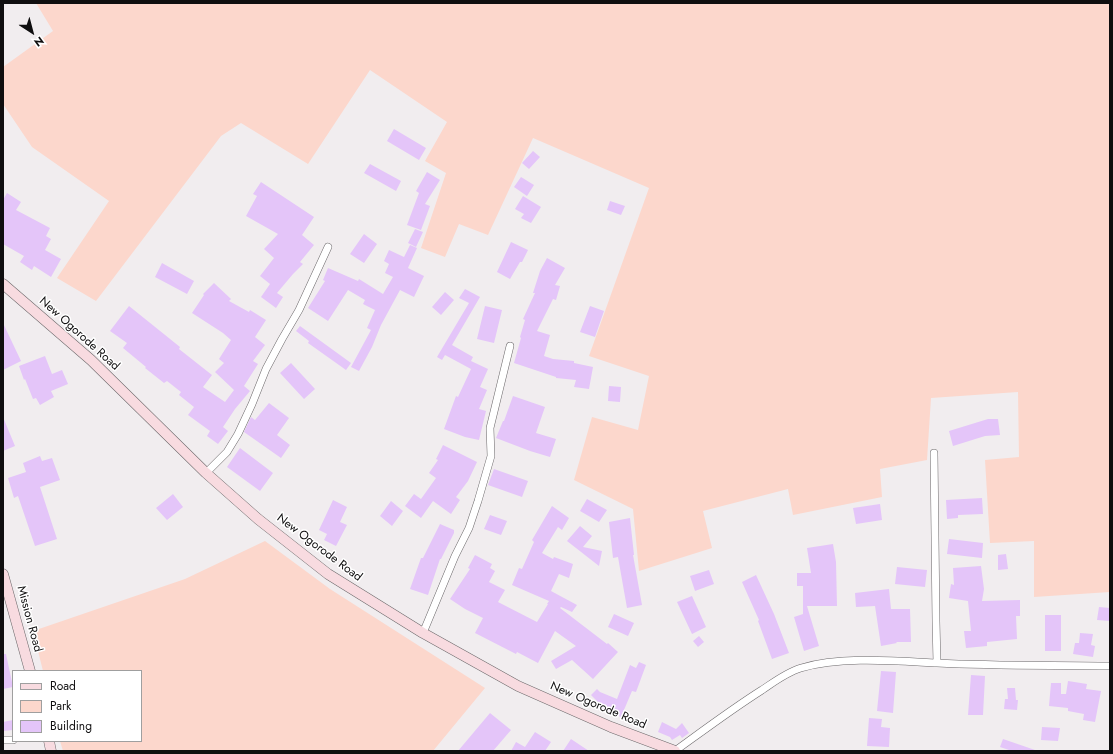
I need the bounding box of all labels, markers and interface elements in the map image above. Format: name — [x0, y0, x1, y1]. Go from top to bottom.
north arrow — [12, 12, 52, 52]
text: N — [31, 33, 47, 51]
street label: New Ogorode Road — [36, 294, 122, 374]
street label: New Ogorode Road — [274, 511, 364, 585]
street label: Mission Road — [13, 584, 45, 654]
legend — [12, 670, 142, 742]
text: Road — [50, 677, 76, 695]
street label: New Ogorode Road — [548, 679, 648, 733]
text: Park — [50, 697, 71, 715]
text: Building — [50, 717, 92, 735]

